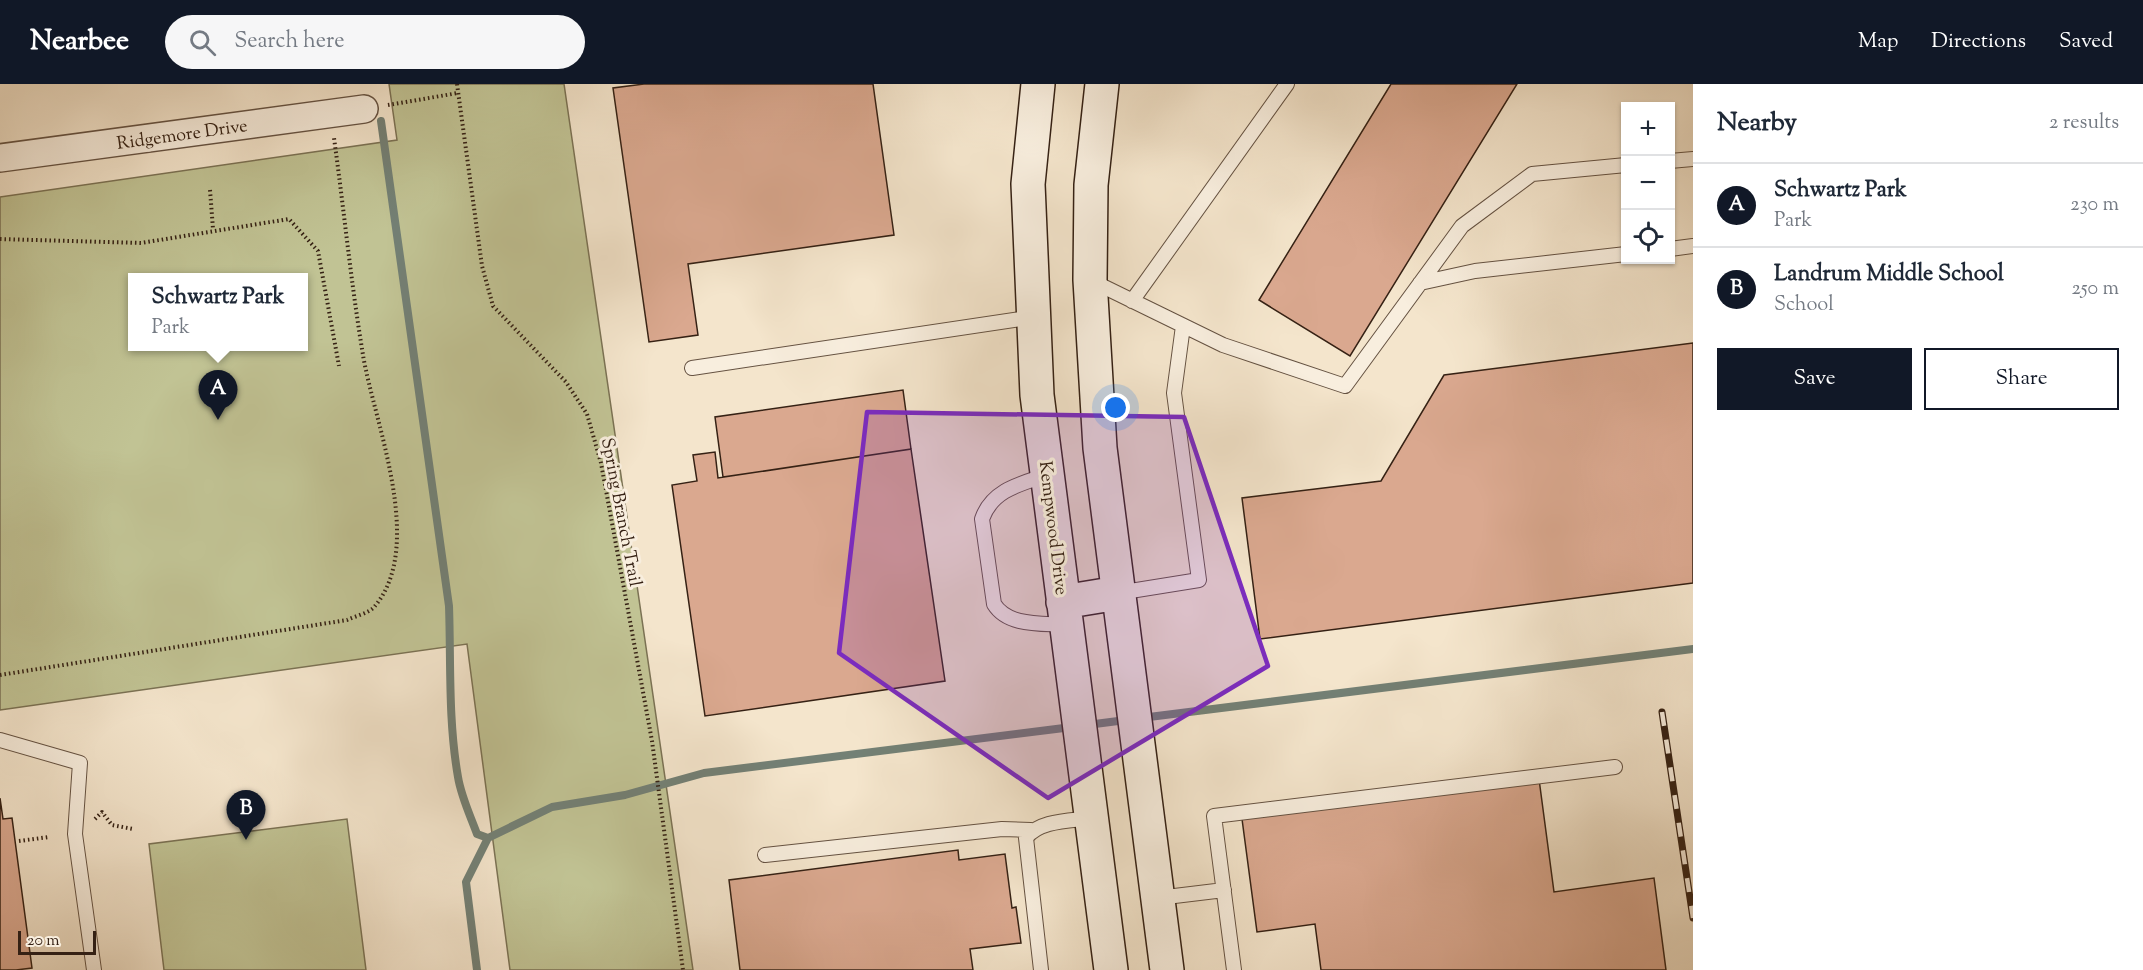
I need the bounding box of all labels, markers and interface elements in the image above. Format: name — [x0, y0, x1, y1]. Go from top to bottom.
search box — [165, 15, 585, 69]
text: Nearbee — [30, 22, 129, 62]
icon: search — [186, 26, 219, 59]
text: Search here — [234, 26, 345, 58]
text: Map — [1858, 27, 1898, 57]
text: Directions — [1931, 27, 2026, 57]
text: Saved — [2059, 27, 2113, 57]
map controls — [1621, 102, 1675, 264]
button: + — [1621, 102, 1675, 156]
text: Nearby — [1717, 105, 1797, 142]
text: 2 results — [2049, 109, 2119, 138]
street label: Ridgemore Drive — [115, 114, 249, 158]
button: − — [1621, 156, 1675, 210]
text: Schwartz Park — [1774, 175, 1907, 207]
text: A — [1728, 191, 1745, 220]
text: 230 m — [2070, 191, 2119, 220]
text: Park — [1774, 207, 1812, 236]
button: locate — [1621, 210, 1675, 264]
text: Landrum Middle School — [1774, 259, 2004, 291]
popup — [128, 273, 308, 351]
text: B — [1730, 275, 1743, 304]
text: 250 m — [2071, 275, 2119, 304]
text: Schwartz Park — [152, 282, 284, 314]
text: School — [1774, 291, 1834, 320]
text: Park — [152, 314, 190, 343]
button: Save — [1717, 348, 1912, 410]
button: Share — [1924, 348, 2119, 410]
pin: A — [198, 370, 238, 420]
your location — [1101, 393, 1130, 422]
street label: Spring Branch Trail — [593, 436, 647, 589]
street label: Kempwood Drive — [1031, 460, 1073, 597]
pin: B — [226, 790, 266, 840]
scale bar — [18, 928, 96, 956]
text: 20 m — [27, 930, 60, 953]

